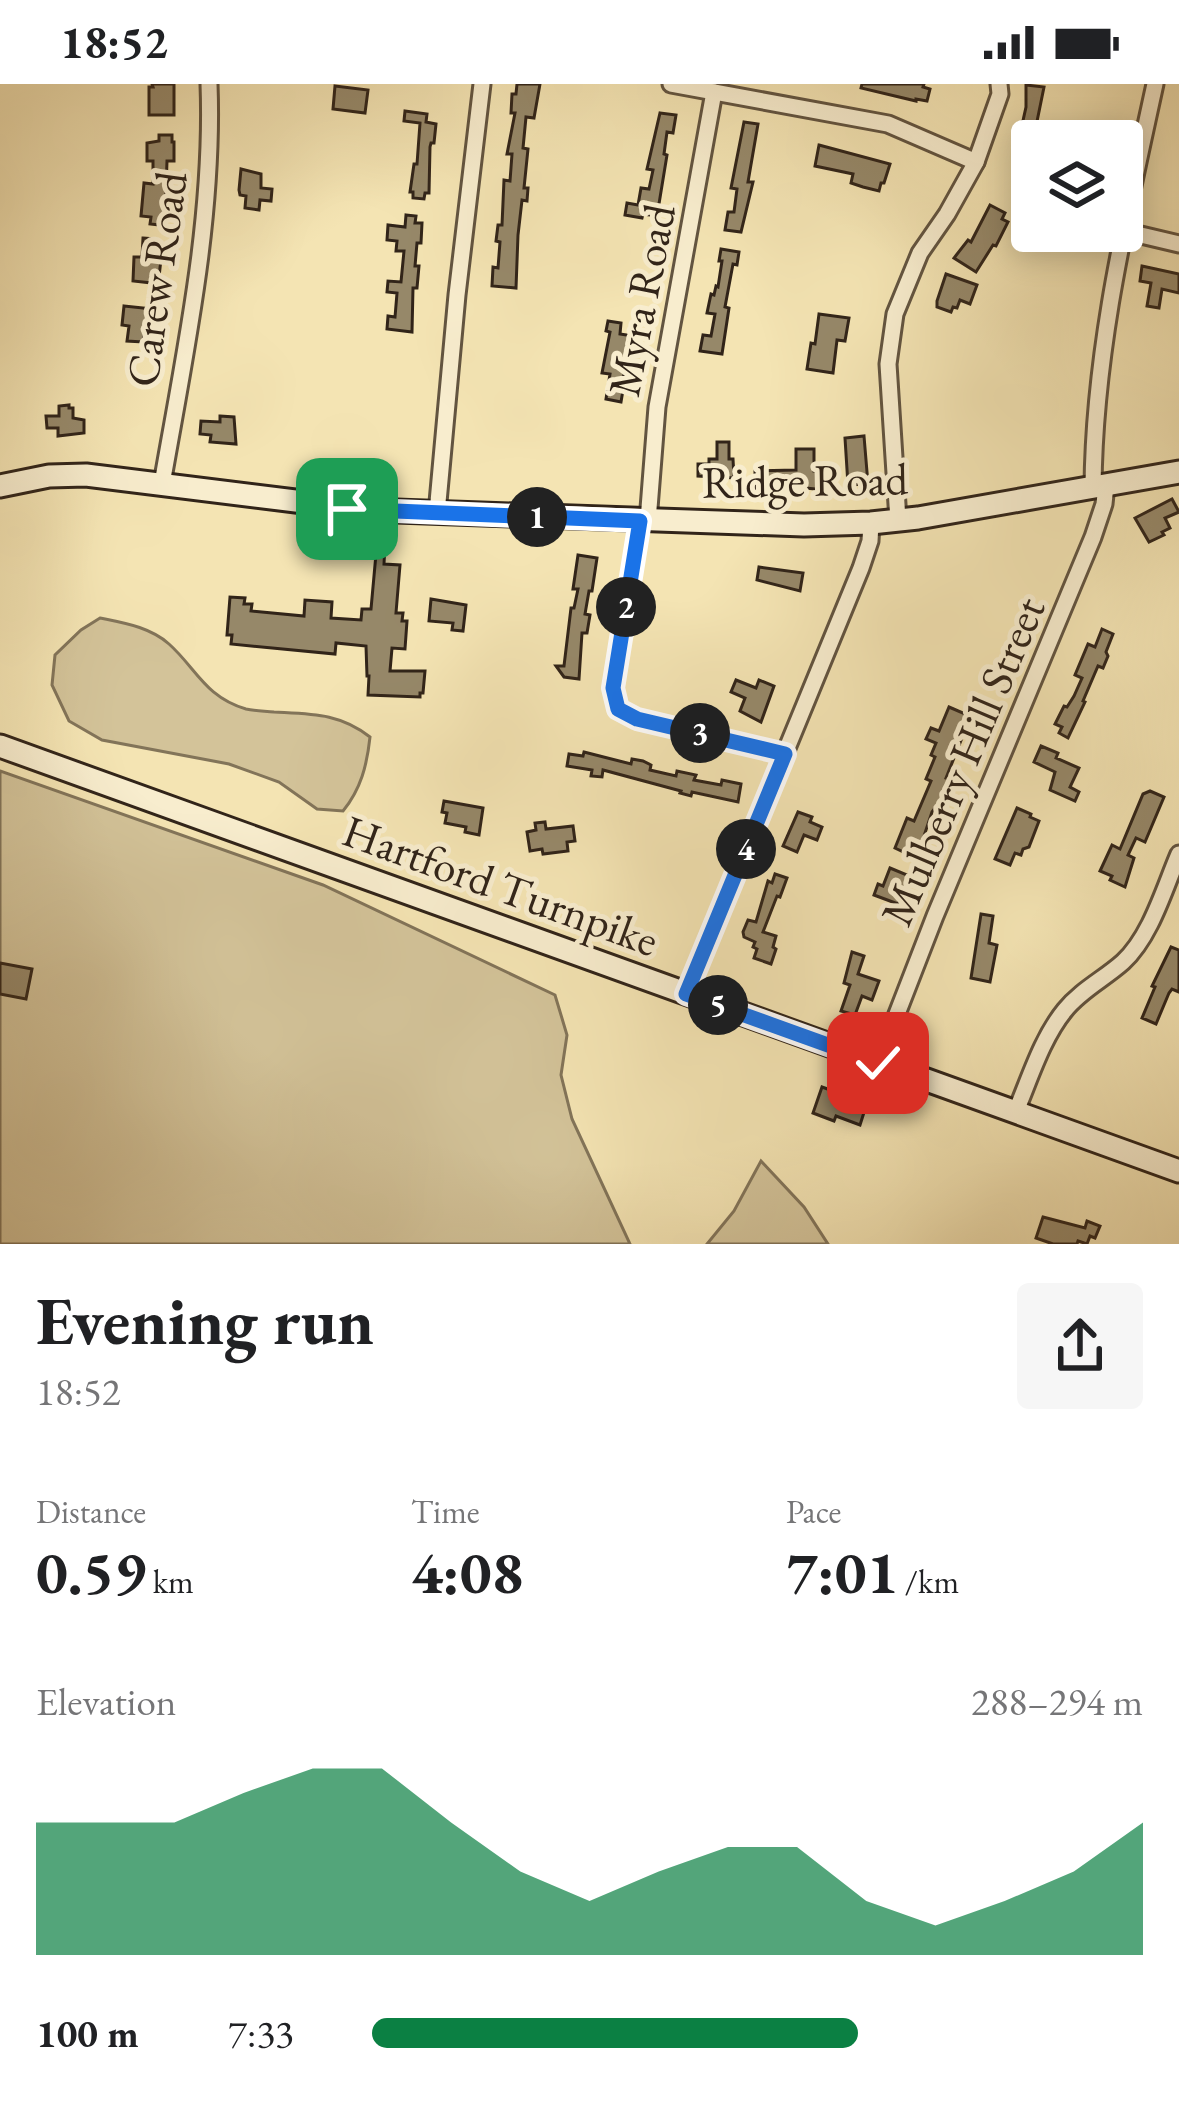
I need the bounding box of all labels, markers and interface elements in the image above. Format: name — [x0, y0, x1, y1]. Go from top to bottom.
text: 18:52 — [60, 13, 168, 71]
map controls — [1011, 120, 1143, 252]
button: layers — [1011, 120, 1143, 252]
street label: Carew Road — [112, 168, 200, 390]
street label: Myra Road — [594, 199, 688, 401]
street label: Ridge Road — [701, 449, 909, 511]
pin — [296, 458, 398, 560]
icon: arrive — [314, 476, 380, 542]
pin: 1 — [507, 487, 567, 547]
text: 1 — [528, 495, 546, 538]
pin: 2 — [596, 577, 656, 637]
text: 2 — [617, 585, 635, 628]
street label: Mulberry Hill Street — [867, 588, 1057, 934]
pin: 3 — [670, 703, 730, 763]
text: 3 — [691, 711, 709, 754]
street label: Hartford Turnpike — [335, 801, 667, 969]
pin: 4 — [716, 819, 776, 879]
text: 4 — [737, 827, 755, 870]
pin: 5 — [688, 975, 748, 1035]
text: 5 — [709, 983, 727, 1026]
pin — [827, 1012, 929, 1114]
icon: check — [845, 1030, 911, 1096]
text: Evening run — [36, 1278, 374, 1364]
button: share — [1017, 1283, 1143, 1409]
text: 18:52 — [36, 1366, 121, 1417]
text: Distance — [36, 1490, 146, 1533]
text: Time — [411, 1490, 480, 1533]
text: Pace — [786, 1490, 841, 1533]
text: 0.59 — [36, 1533, 146, 1611]
text: 4:08 — [411, 1533, 523, 1611]
text: 7:01 — [786, 1533, 898, 1611]
text: km — [146, 1560, 194, 1603]
text: /km — [898, 1560, 959, 1603]
text: Elevation — [36, 1676, 176, 1727]
text: 288–294 m — [971, 1676, 1143, 1727]
text: 100 m — [36, 2008, 139, 2059]
text: 7:33 — [228, 2008, 294, 2059]

